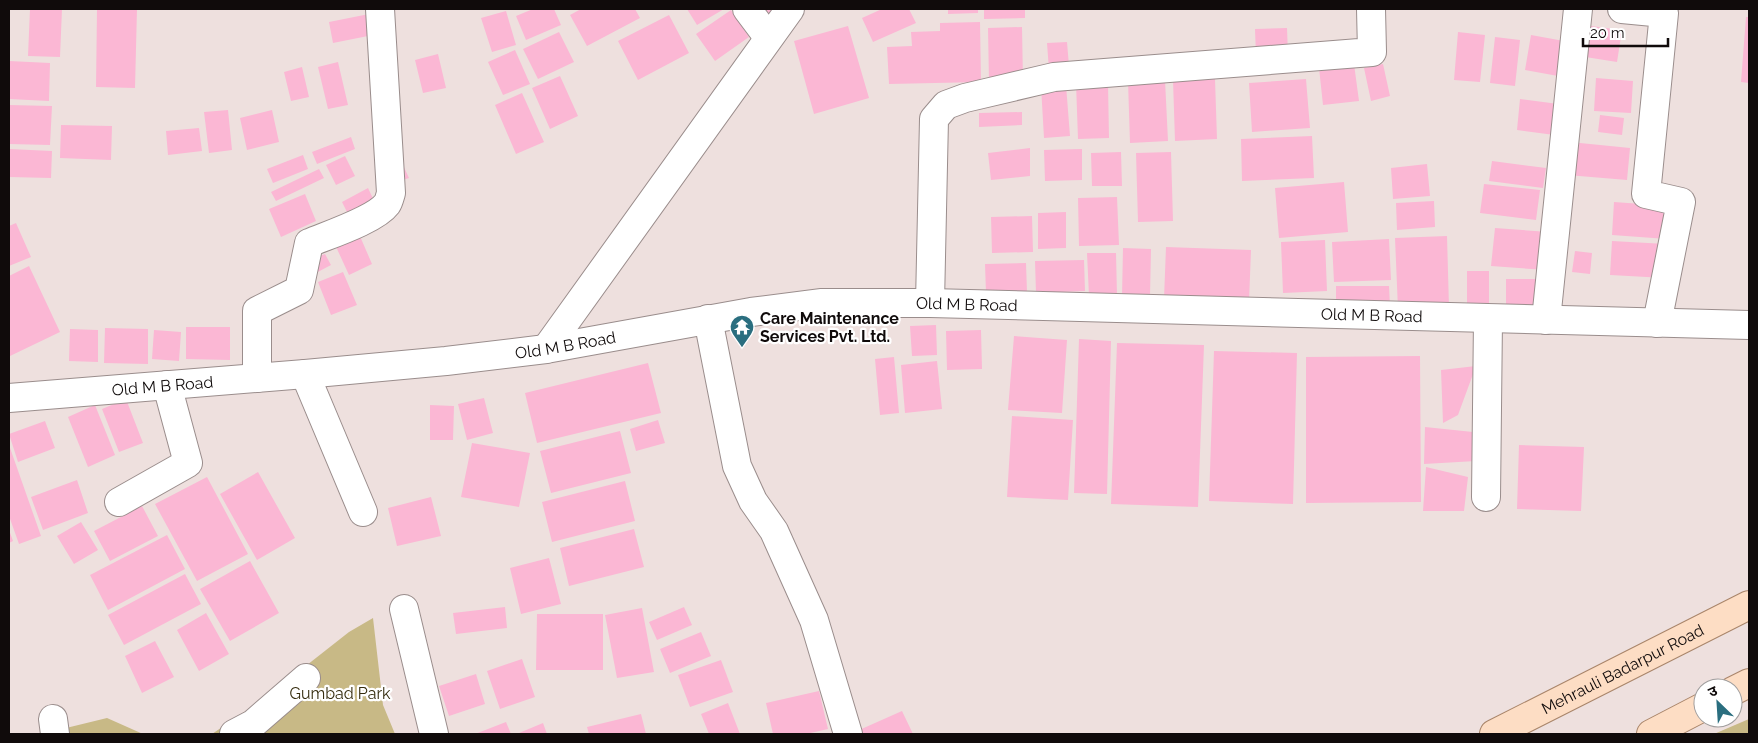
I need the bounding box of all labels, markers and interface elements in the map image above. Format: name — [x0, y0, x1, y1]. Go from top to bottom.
scale bar — [1583, 15, 1668, 47]
text: 20 m — [1590, 24, 1625, 42]
street label: Old M B Road — [916, 294, 1018, 315]
street label: Old M B Road — [1321, 305, 1423, 326]
place label: Care Maintenance Services Pvt. Ltd. — [760, 309, 899, 346]
temple icon: Care Maintenance Services Pvt. Ltd. — [729, 314, 755, 348]
street label: Old M B Road — [514, 328, 617, 363]
street label: Old M B Road — [111, 372, 214, 400]
street label: Mehrauli Badarpur Road — [1538, 620, 1707, 718]
north arrow — [1693, 678, 1743, 728]
text: उ — [1705, 682, 1720, 700]
park label: Gumbad Park — [290, 684, 391, 703]

